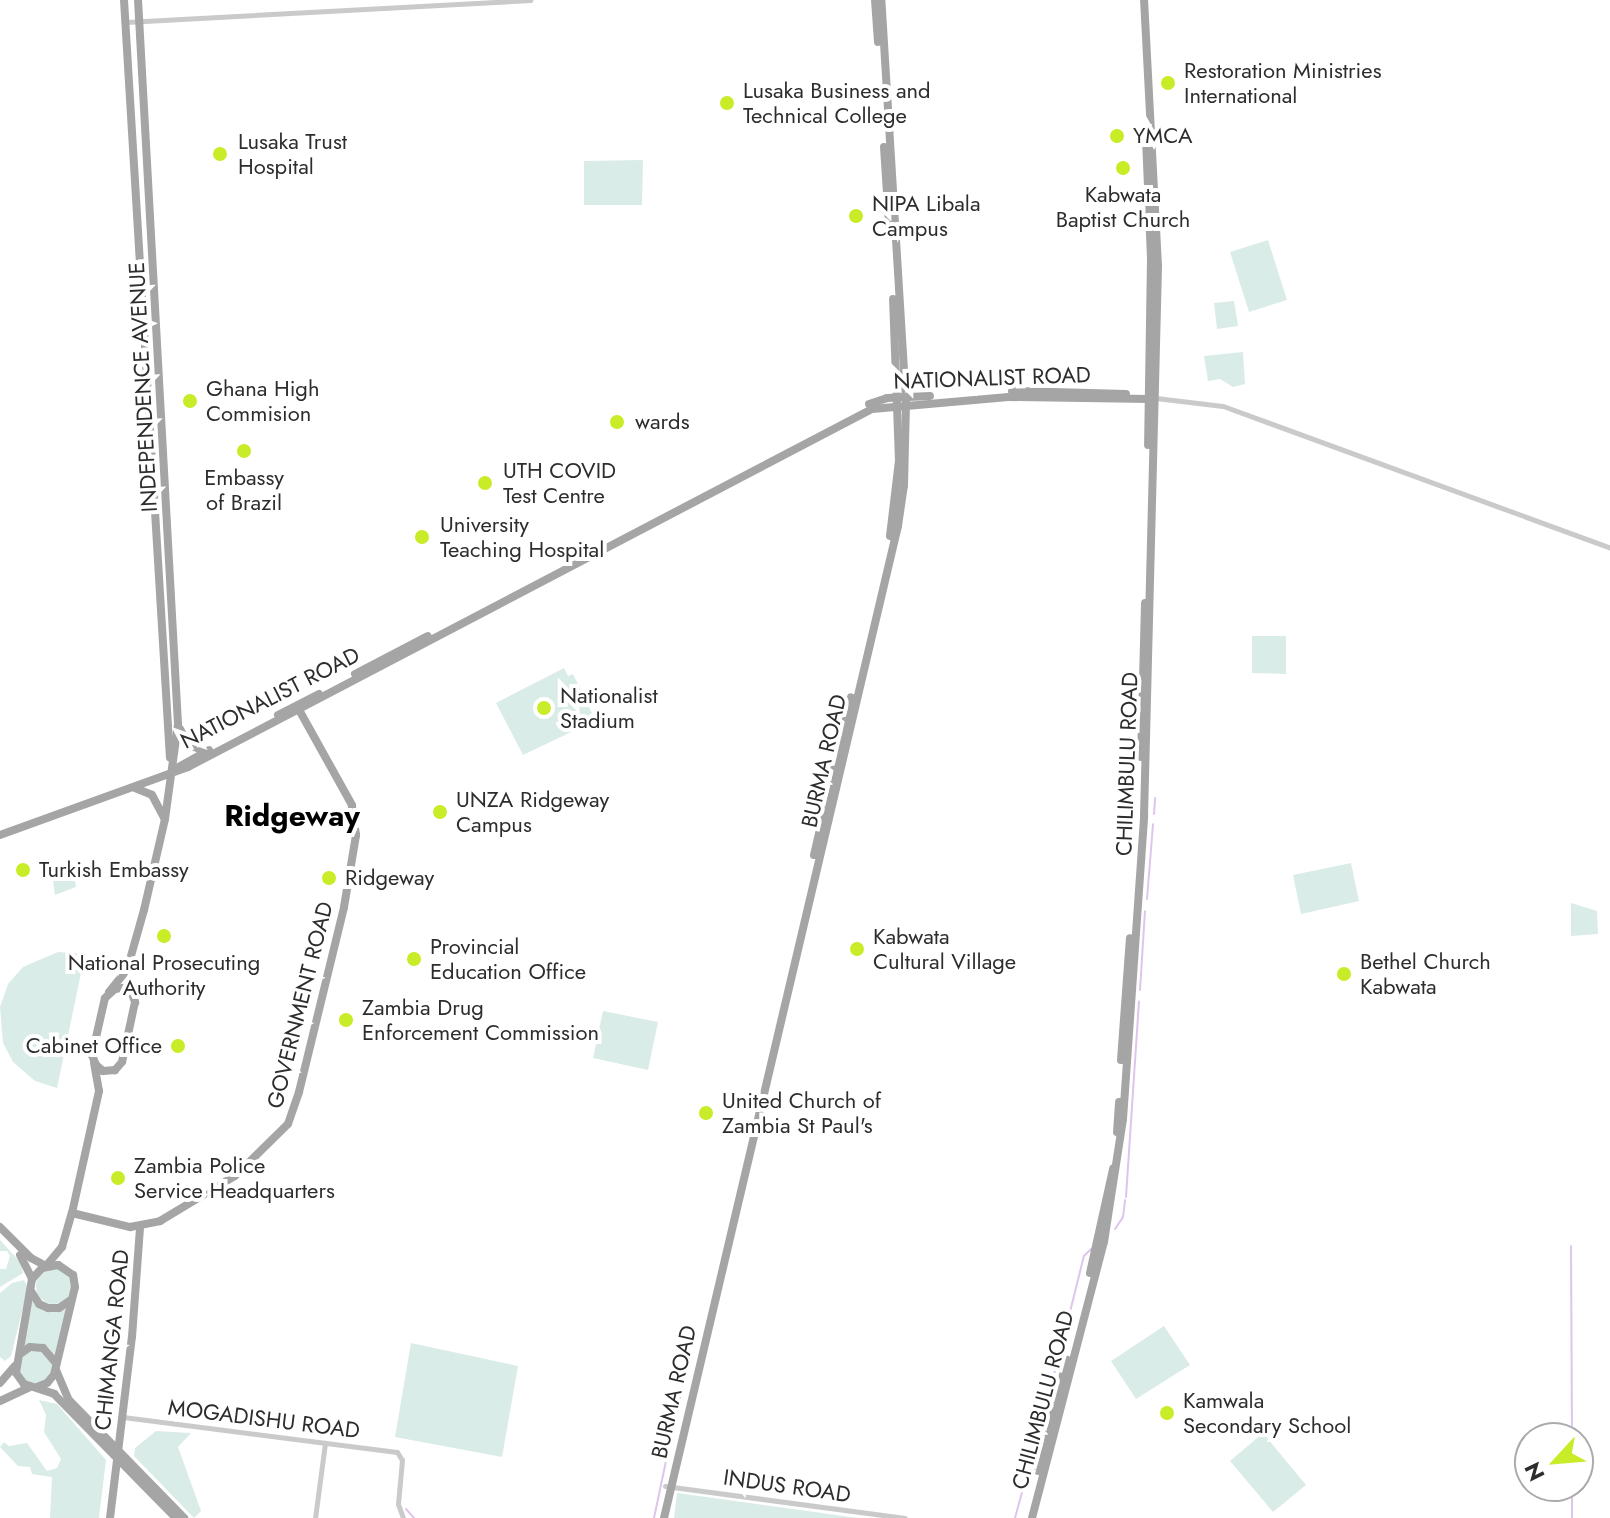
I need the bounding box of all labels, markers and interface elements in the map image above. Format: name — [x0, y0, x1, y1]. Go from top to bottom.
place label: Restoration Ministries International — [1184, 57, 1382, 108]
marker: Restoration Ministries International — [1159, 74, 1177, 92]
place label: Lusaka Business and Technical College — [743, 77, 931, 128]
marker: Lusaka Business and Technical College — [718, 94, 736, 112]
place label: YMCA — [1133, 123, 1192, 149]
marker: YMCA — [1108, 127, 1126, 145]
place label: Lusaka Trust Hospital — [238, 128, 347, 180]
marker: Lusaka Trust Hospital — [209, 143, 231, 165]
marker: Kabwata Baptist Church — [1114, 159, 1132, 177]
place label: Kabwata Baptist Church — [1056, 181, 1190, 232]
place label: NIPA Libala Campus — [872, 190, 980, 242]
marker: NIPA Libala Campus — [847, 207, 865, 225]
street label: INDEPENDENCE AVENUE — [123, 261, 163, 513]
street label: NATIONALIST ROAD — [893, 361, 1091, 395]
place label: Ghana High Commision — [206, 375, 319, 426]
marker: Ghana High Commision — [181, 392, 199, 410]
place label: wards — [635, 409, 689, 435]
marker: wards — [606, 411, 628, 433]
marker: Embassy of Brazil — [235, 442, 253, 460]
place label: UTH COVID Test Centre — [503, 457, 616, 508]
place label: Embassy of Brazil — [204, 464, 284, 516]
marker: UTH COVID Test Centre — [474, 472, 496, 494]
place label: University Teaching Hospital — [440, 511, 604, 562]
marker: University Teaching Hospital — [411, 526, 433, 548]
street label: NATIONALIST ROAD — [176, 641, 364, 755]
street label: CHILIMBULU ROAD — [1111, 672, 1143, 856]
place label: Nationalist Stadium — [560, 682, 658, 734]
street label: BURMA ROAD — [796, 692, 852, 830]
marker: Nationalist Stadium — [535, 699, 553, 717]
place label: UNZA Ridgeway Campus — [456, 786, 609, 838]
district label: Ridgeway — [224, 798, 360, 834]
marker: UNZA Ridgeway Campus — [431, 803, 449, 821]
place label: Turkish Embassy — [39, 857, 189, 883]
marker: Turkish Embassy — [14, 861, 32, 879]
place label: Ridgeway — [345, 865, 434, 891]
marker: Ridgeway — [320, 869, 338, 887]
street label: GOVERNMENT ROAD — [262, 899, 338, 1111]
place label: Kabwata Cultural Village — [873, 923, 1016, 974]
marker: National Prosecuting Authority — [155, 927, 173, 945]
place label: Provincial Education Office — [430, 933, 586, 984]
marker: Kabwata Cultural Village — [848, 940, 866, 958]
place label: Bethel Church Kabwata — [1360, 948, 1491, 1000]
place label: National Prosecuting Authority — [68, 949, 260, 1000]
marker: Provincial Education Office — [405, 950, 423, 968]
marker: Bethel Church Kabwata — [1335, 965, 1353, 983]
place label: Zambia Drug Enforcement Commission — [362, 994, 599, 1046]
marker: Zambia Drug Enforcement Commission — [337, 1011, 355, 1029]
place label: Cabinet Office — [26, 1033, 162, 1059]
marker: Cabinet Office — [169, 1037, 187, 1055]
place label: United Church of Zambia St Paul's — [722, 1087, 881, 1138]
marker: United Church of Zambia St Paul's — [697, 1104, 715, 1122]
place label: Zambia Police Service Headquarters — [134, 1152, 335, 1204]
marker: Zambia Police Service Headquarters — [109, 1169, 127, 1187]
street label: CHIMANGA ROAD — [89, 1248, 135, 1432]
street label: CHILIMBULU ROAD — [1006, 1308, 1080, 1492]
street label: BURMA ROAD — [646, 1323, 702, 1461]
place label: Kamwala Secondary School — [1183, 1387, 1351, 1438]
street label: MOGADISHU ROAD — [167, 1394, 361, 1444]
marker: Kamwala Secondary School — [1158, 1404, 1176, 1422]
north arrow — [1514, 1422, 1594, 1502]
text: N — [1516, 1457, 1552, 1487]
street label: INDUS ROAD — [722, 1464, 852, 1508]

